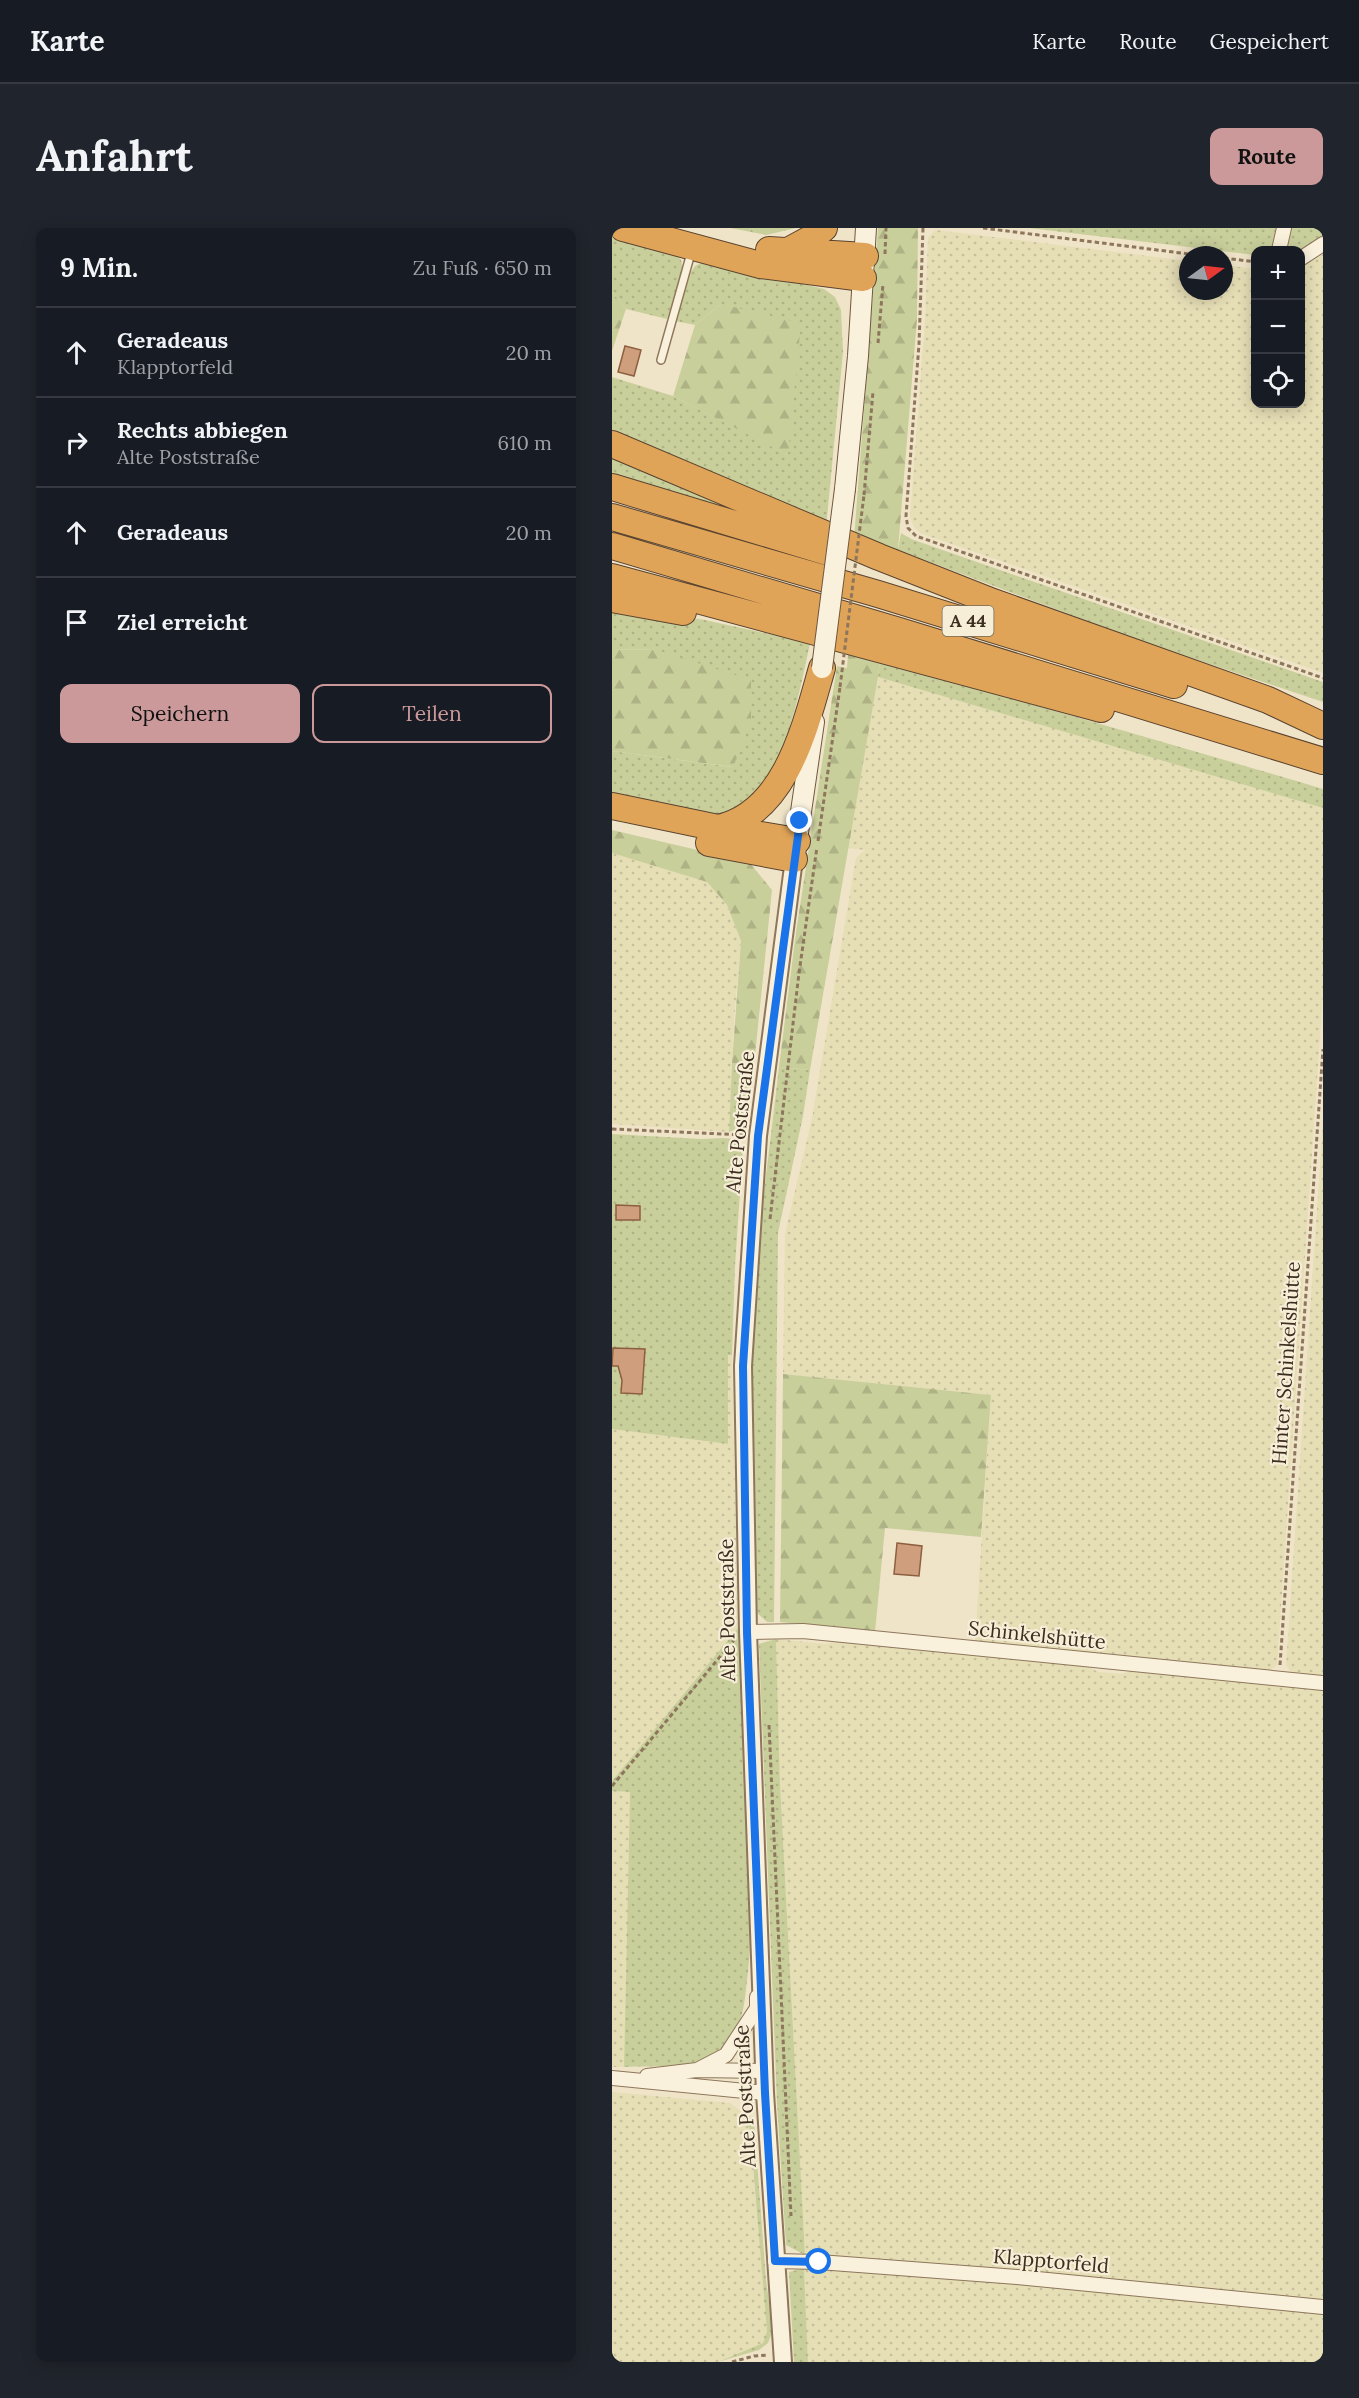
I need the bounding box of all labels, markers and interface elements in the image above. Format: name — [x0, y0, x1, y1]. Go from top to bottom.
text: Karte — [30, 23, 105, 59]
text: Karte — [1032, 28, 1086, 55]
text: Route — [1119, 28, 1177, 55]
text: Gespeichert — [1210, 28, 1329, 55]
button: Route — [1210, 128, 1323, 185]
text: Anfahrt — [36, 129, 193, 183]
north arrow — [1179, 246, 1233, 300]
map controls — [1251, 246, 1305, 408]
button: + — [1251, 246, 1305, 300]
text: 9 Min. — [60, 251, 138, 284]
text: Zu Fuß · 650 m — [413, 255, 552, 280]
button: − — [1251, 300, 1305, 354]
text: Geradeaus — [117, 326, 228, 354]
icon: ahead — [60, 336, 93, 369]
text: 20 m — [506, 340, 552, 365]
text: Klapptorfeld — [117, 354, 233, 379]
button: locate — [1251, 354, 1305, 408]
text: Rechts abbiegen — [117, 416, 288, 444]
icon: right — [60, 426, 93, 459]
text: 610 m — [498, 430, 552, 455]
text: Alte Poststraße — [117, 444, 260, 469]
icon: ahead — [60, 516, 93, 549]
text: Geradeaus — [117, 518, 228, 546]
text: 20 m — [506, 520, 552, 545]
icon: arrive — [60, 606, 93, 639]
road number: A 44 — [942, 606, 994, 636]
text: Ziel erreicht — [117, 608, 248, 636]
button: Speichern — [60, 684, 300, 743]
button: Teilen — [312, 684, 552, 743]
route end — [786, 807, 812, 833]
street label: Alte Poststraße — [720, 1050, 759, 1195]
street label: Hinter Schinkelshütte — [1266, 1260, 1305, 1466]
street label: Alte Poststraße — [713, 1538, 740, 1683]
street label: Schinkelshütte — [967, 1615, 1107, 1654]
street label: Alte Poststraße — [728, 2024, 761, 2169]
street label: Klapptorfeld — [992, 2243, 1110, 2278]
route start — [805, 2248, 831, 2274]

